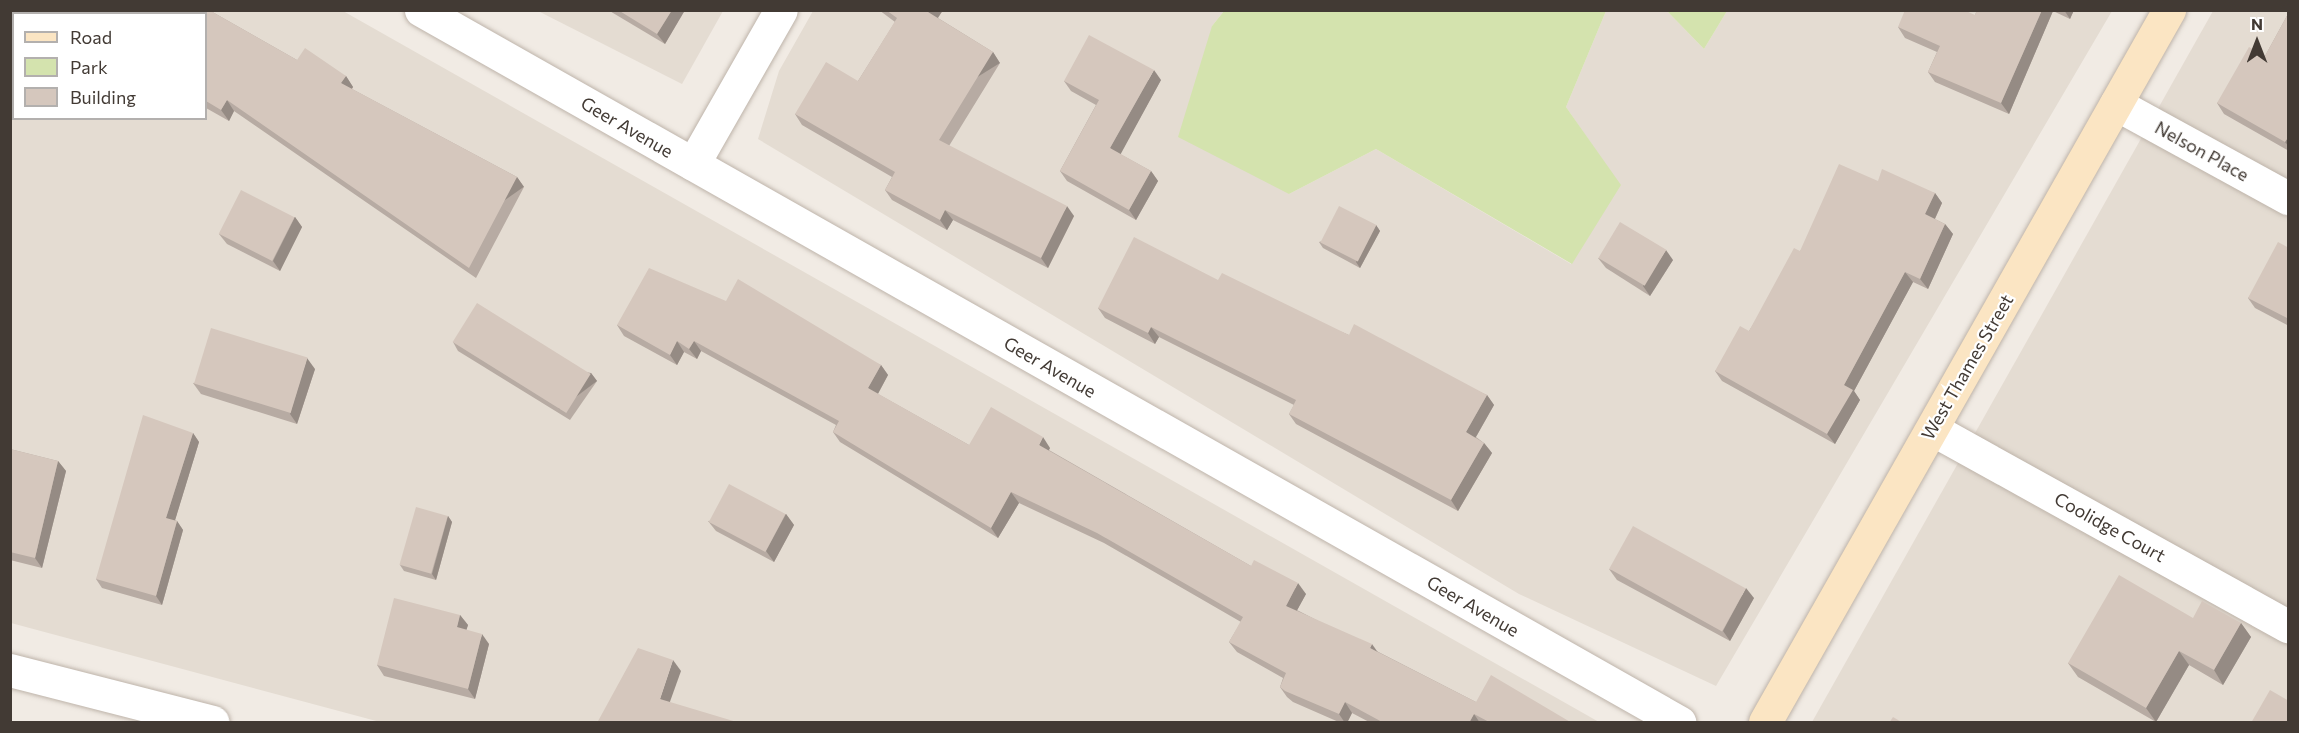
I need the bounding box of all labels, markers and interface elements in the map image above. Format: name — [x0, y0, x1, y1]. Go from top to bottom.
legend — [12, 12, 207, 120]
north arrow — [2227, 12, 2287, 72]
text: N — [2251, 14, 2263, 33]
text: Road — [70, 26, 112, 48]
text: Park — [70, 56, 108, 78]
text: Building — [70, 86, 136, 108]
street label: Geer Avenue — [577, 92, 677, 162]
street label: Nelson Place — [2151, 116, 2253, 186]
street label: West Thames Street — [1917, 290, 2017, 444]
street label: Geer Avenue — [1000, 332, 1100, 402]
street label: Coolidge Court — [2051, 488, 2169, 566]
street label: Geer Avenue — [1423, 571, 1523, 641]

